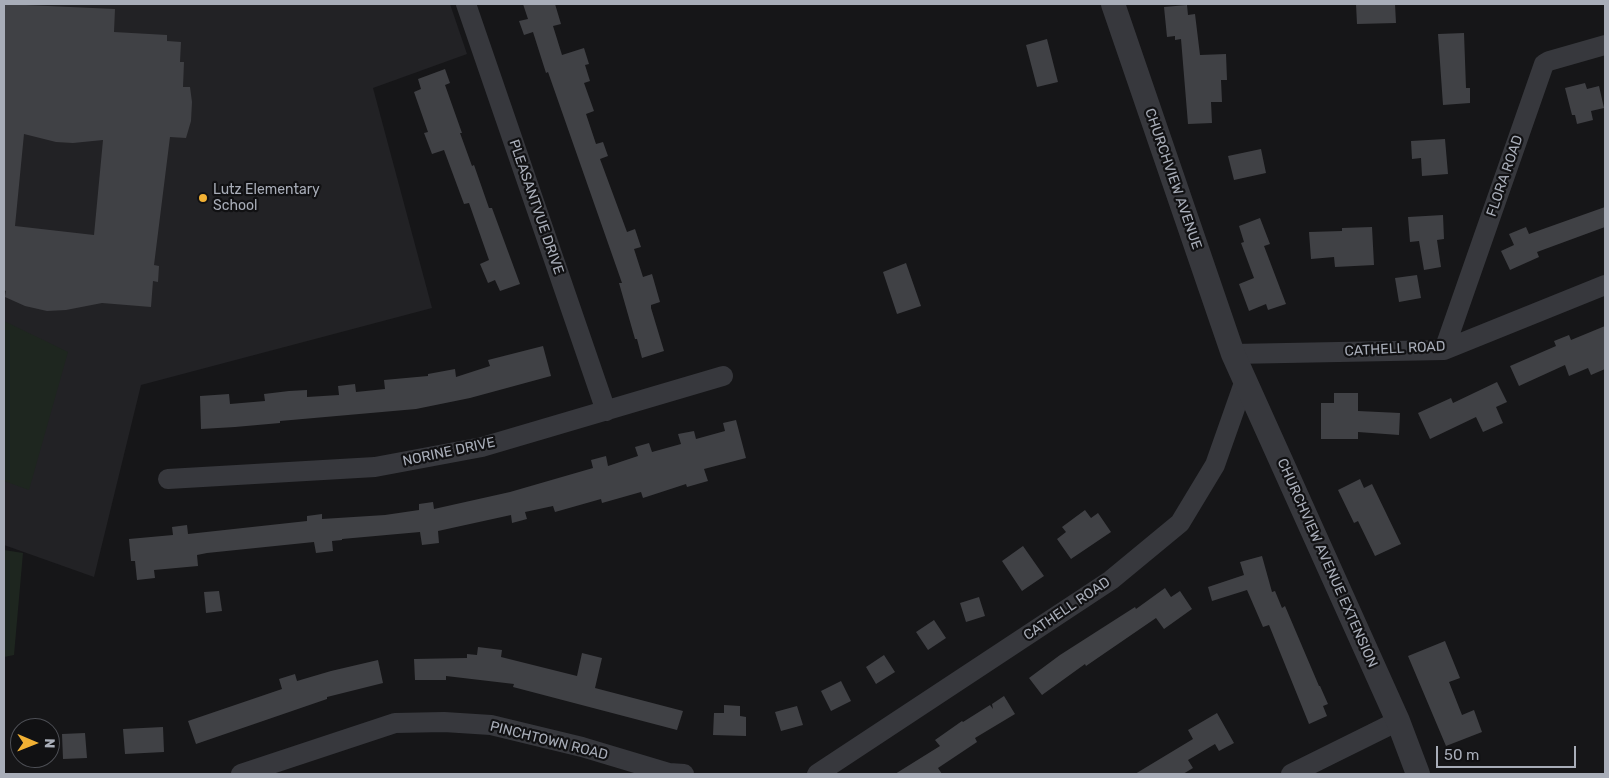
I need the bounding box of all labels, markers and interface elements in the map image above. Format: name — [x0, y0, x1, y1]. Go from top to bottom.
street label: CHURCHVIEW AVENUE — [1141, 106, 1205, 252]
street label: FLORA ROAD — [1483, 133, 1527, 219]
street label: PLEASANTVUE DRIVE — [505, 137, 567, 277]
place label: Lutz Elementary School — [213, 182, 320, 214]
marker: Lutz Elementary School — [197, 192, 209, 204]
street label: CATHELL ROAD — [1344, 338, 1446, 360]
street label: NORINE DRIVE — [401, 434, 497, 470]
street label: CHURCHVIEW AVENUE EXTENSION — [1273, 456, 1381, 670]
street label: CATHELL ROAD — [1021, 574, 1113, 644]
north arrow — [10, 718, 60, 768]
street label: PINCHTOWN ROAD — [488, 718, 610, 764]
scale bar — [1439, 736, 1579, 768]
text: N — [41, 738, 58, 748]
text: 50 m — [1444, 746, 1479, 764]

